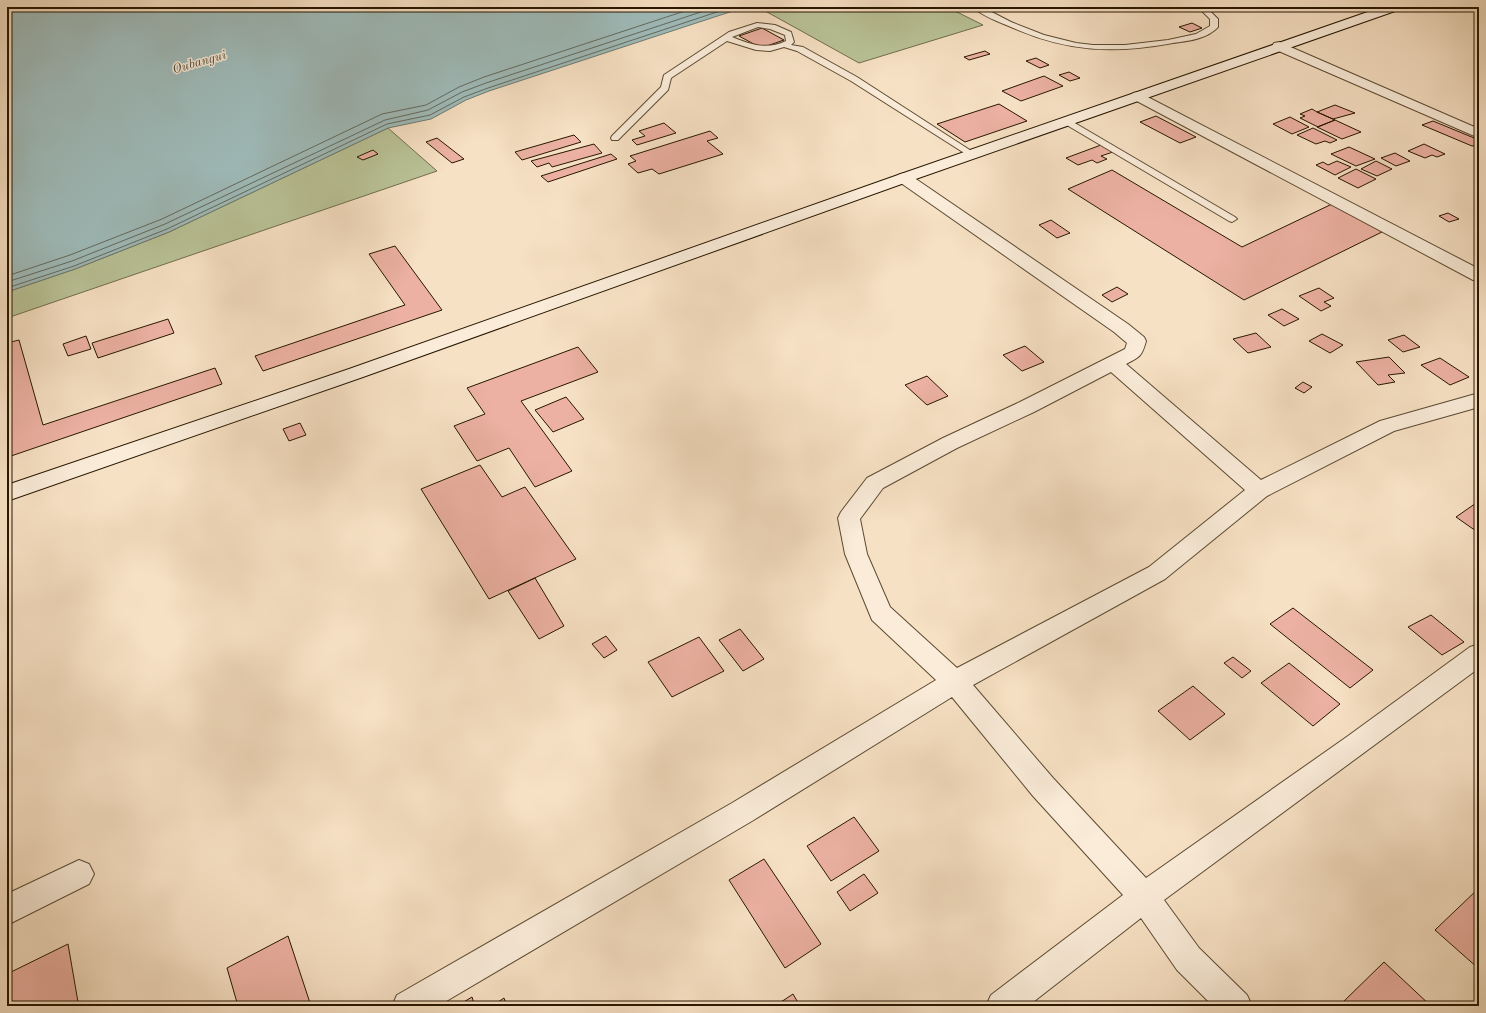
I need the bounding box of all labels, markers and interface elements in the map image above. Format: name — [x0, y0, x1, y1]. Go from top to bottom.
water label: Oubangui — [171, 48, 228, 76]

